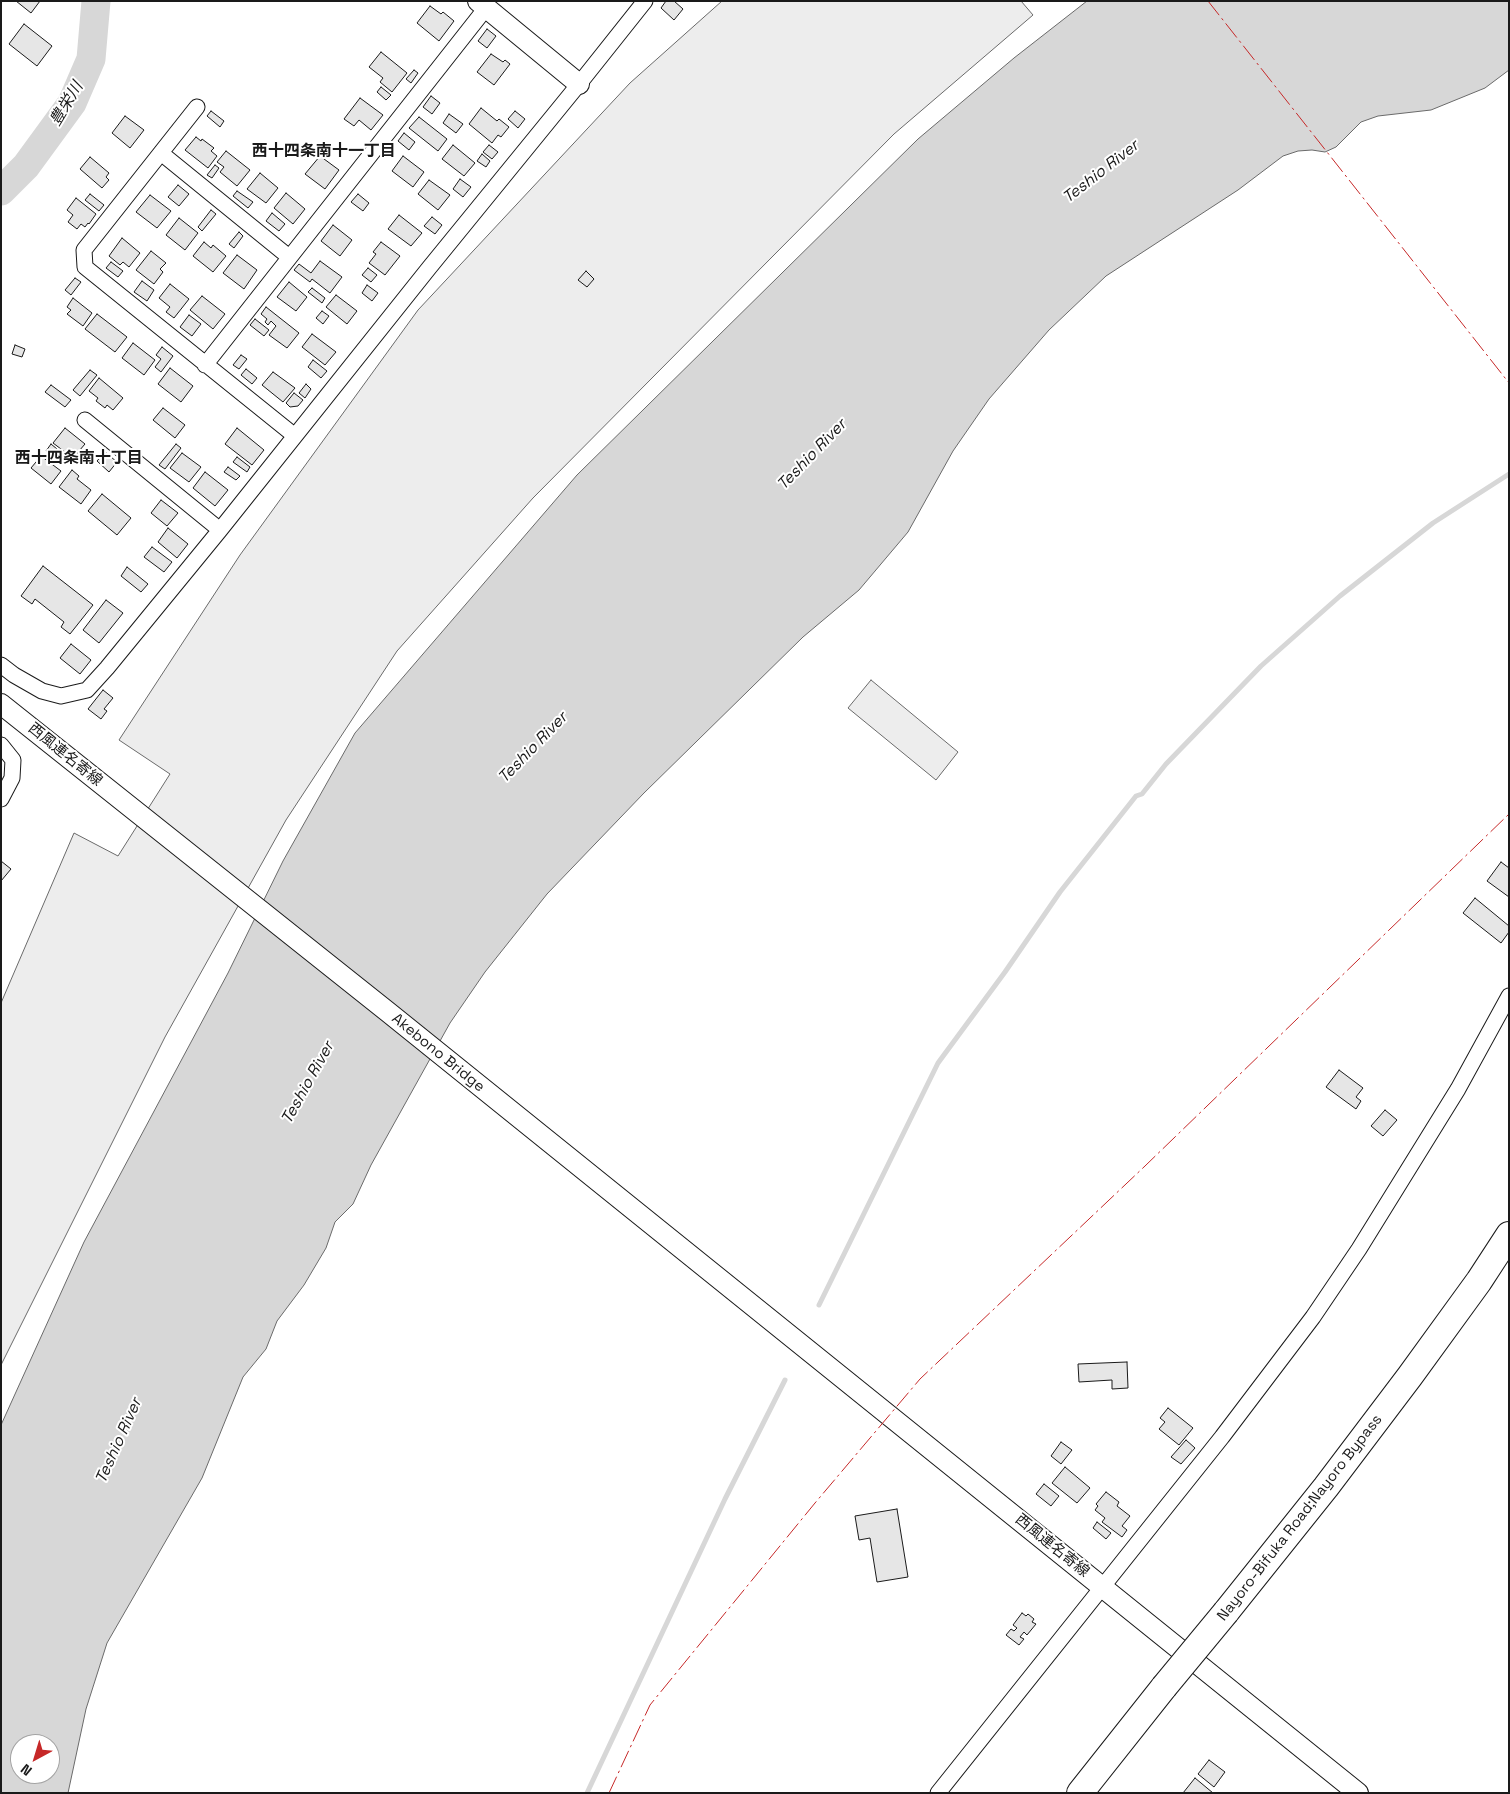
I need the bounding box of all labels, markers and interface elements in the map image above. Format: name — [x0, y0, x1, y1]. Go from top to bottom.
water label: 豊栄川 — [46, 78, 88, 130]
water label: Teshio River — [1059, 136, 1143, 208]
district label: 西十四条南十一丁目 — [252, 142, 396, 162]
water label: Teshio River — [773, 416, 851, 494]
district label: 西十四条南十丁目 — [15, 449, 143, 469]
water label: Teshio River — [494, 709, 572, 787]
street label: 西風連名寄線 — [24, 720, 106, 790]
street label: Akebono Bridge — [388, 1010, 488, 1096]
water label: Teshio River — [277, 1038, 339, 1128]
water label: Teshio River — [92, 1395, 146, 1487]
street label: Nayoro-Bifuka Road;Nayoro Bypass — [1214, 1411, 1386, 1625]
street label: 西風連名寄線 — [1011, 1511, 1093, 1581]
north arrow — [10, 1734, 60, 1784]
text: N — [17, 1760, 36, 1780]

